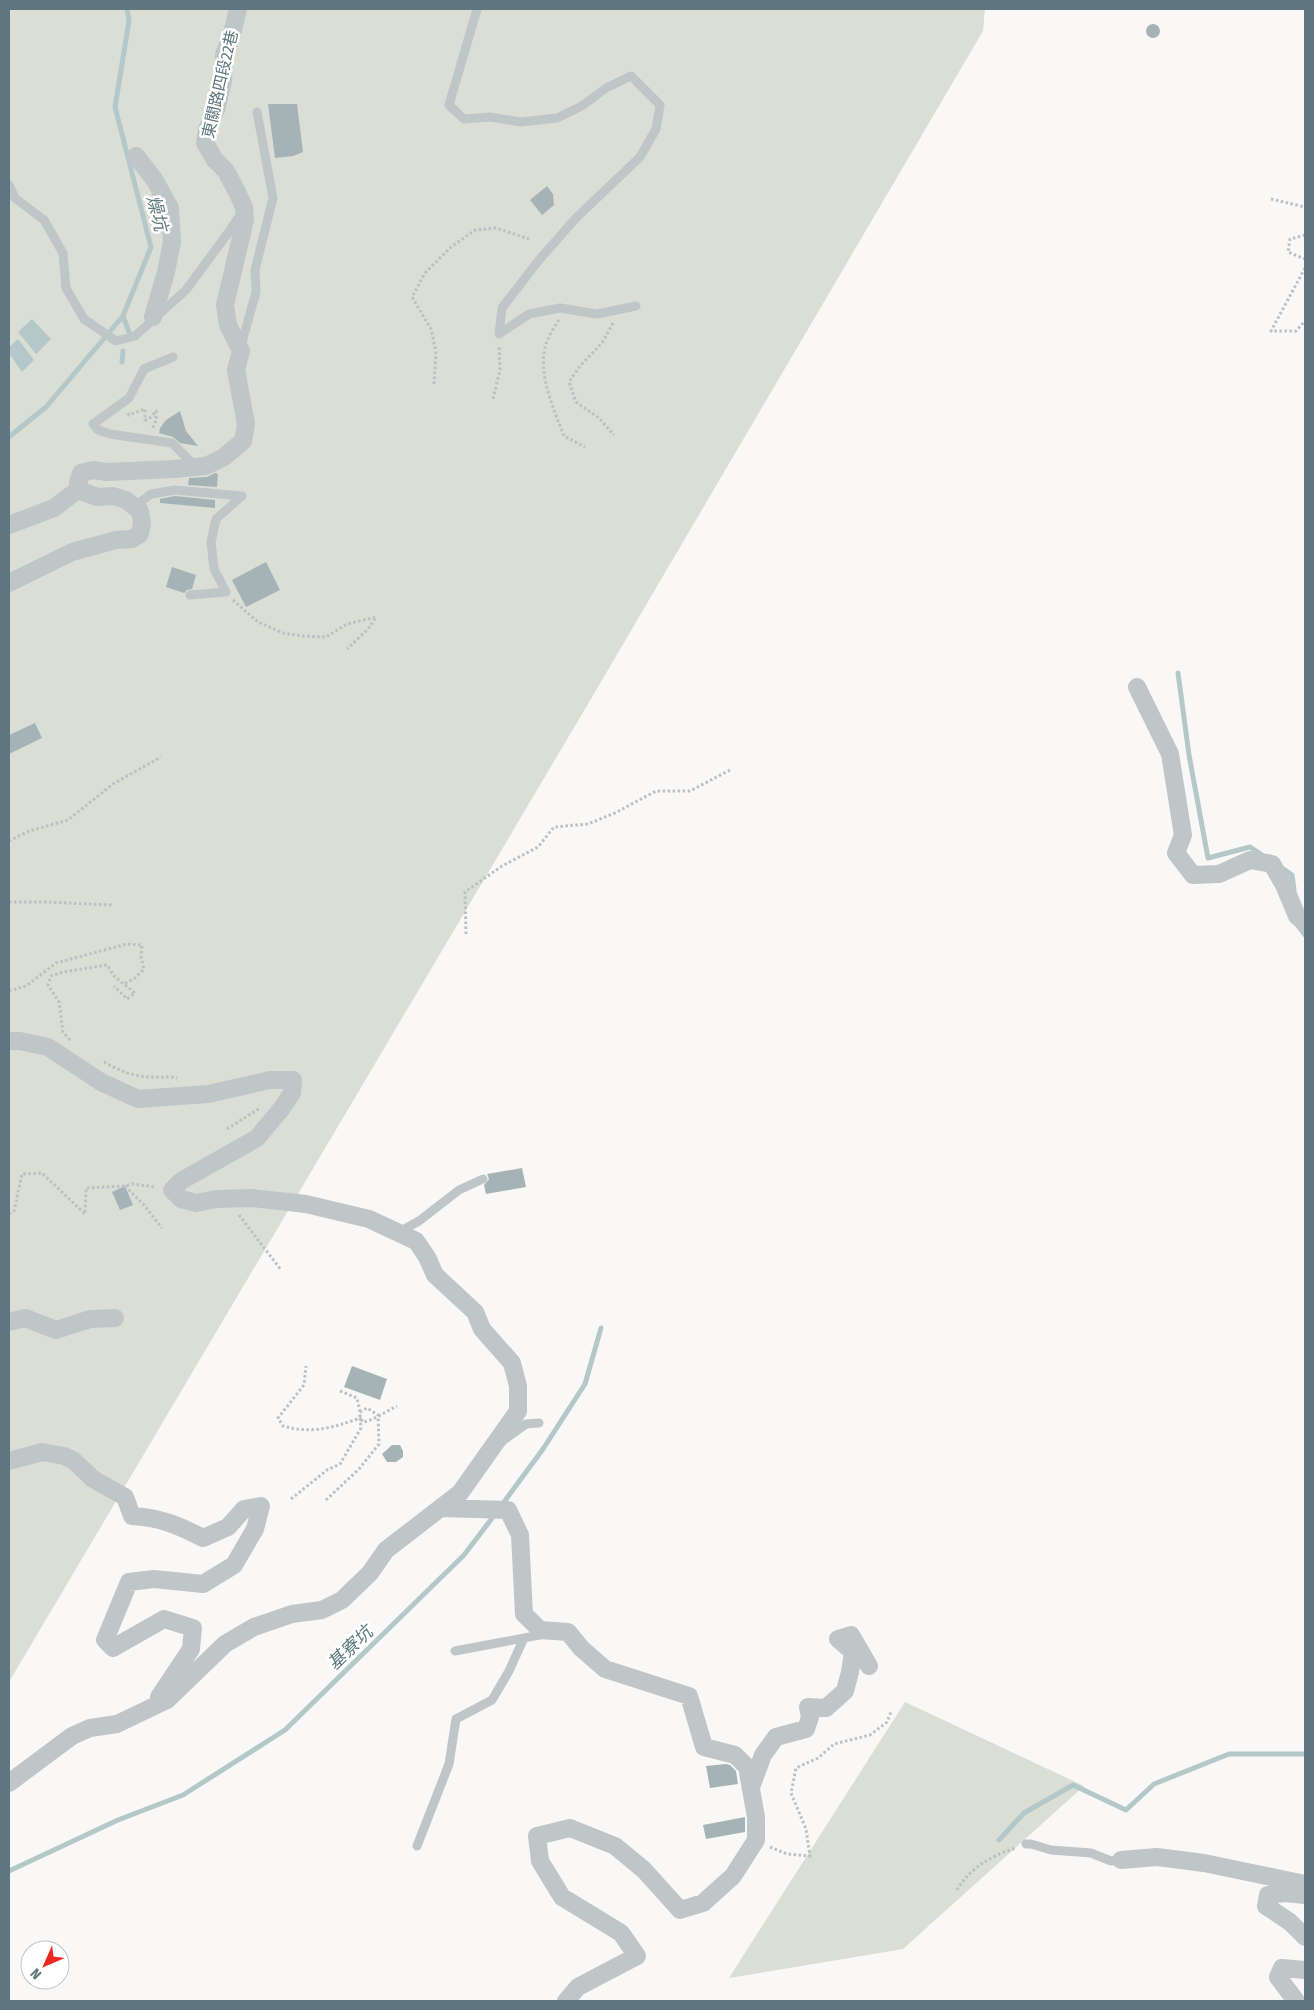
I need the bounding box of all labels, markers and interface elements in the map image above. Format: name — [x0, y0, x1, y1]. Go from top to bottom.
street label: 東關路四段22巷 — [198, 28, 242, 140]
water label: 燥坑 — [142, 193, 173, 236]
water label: 基寮坑 — [323, 1619, 379, 1675]
north arrow — [20, 1940, 70, 1990]
text: N — [27, 1965, 45, 1983]

